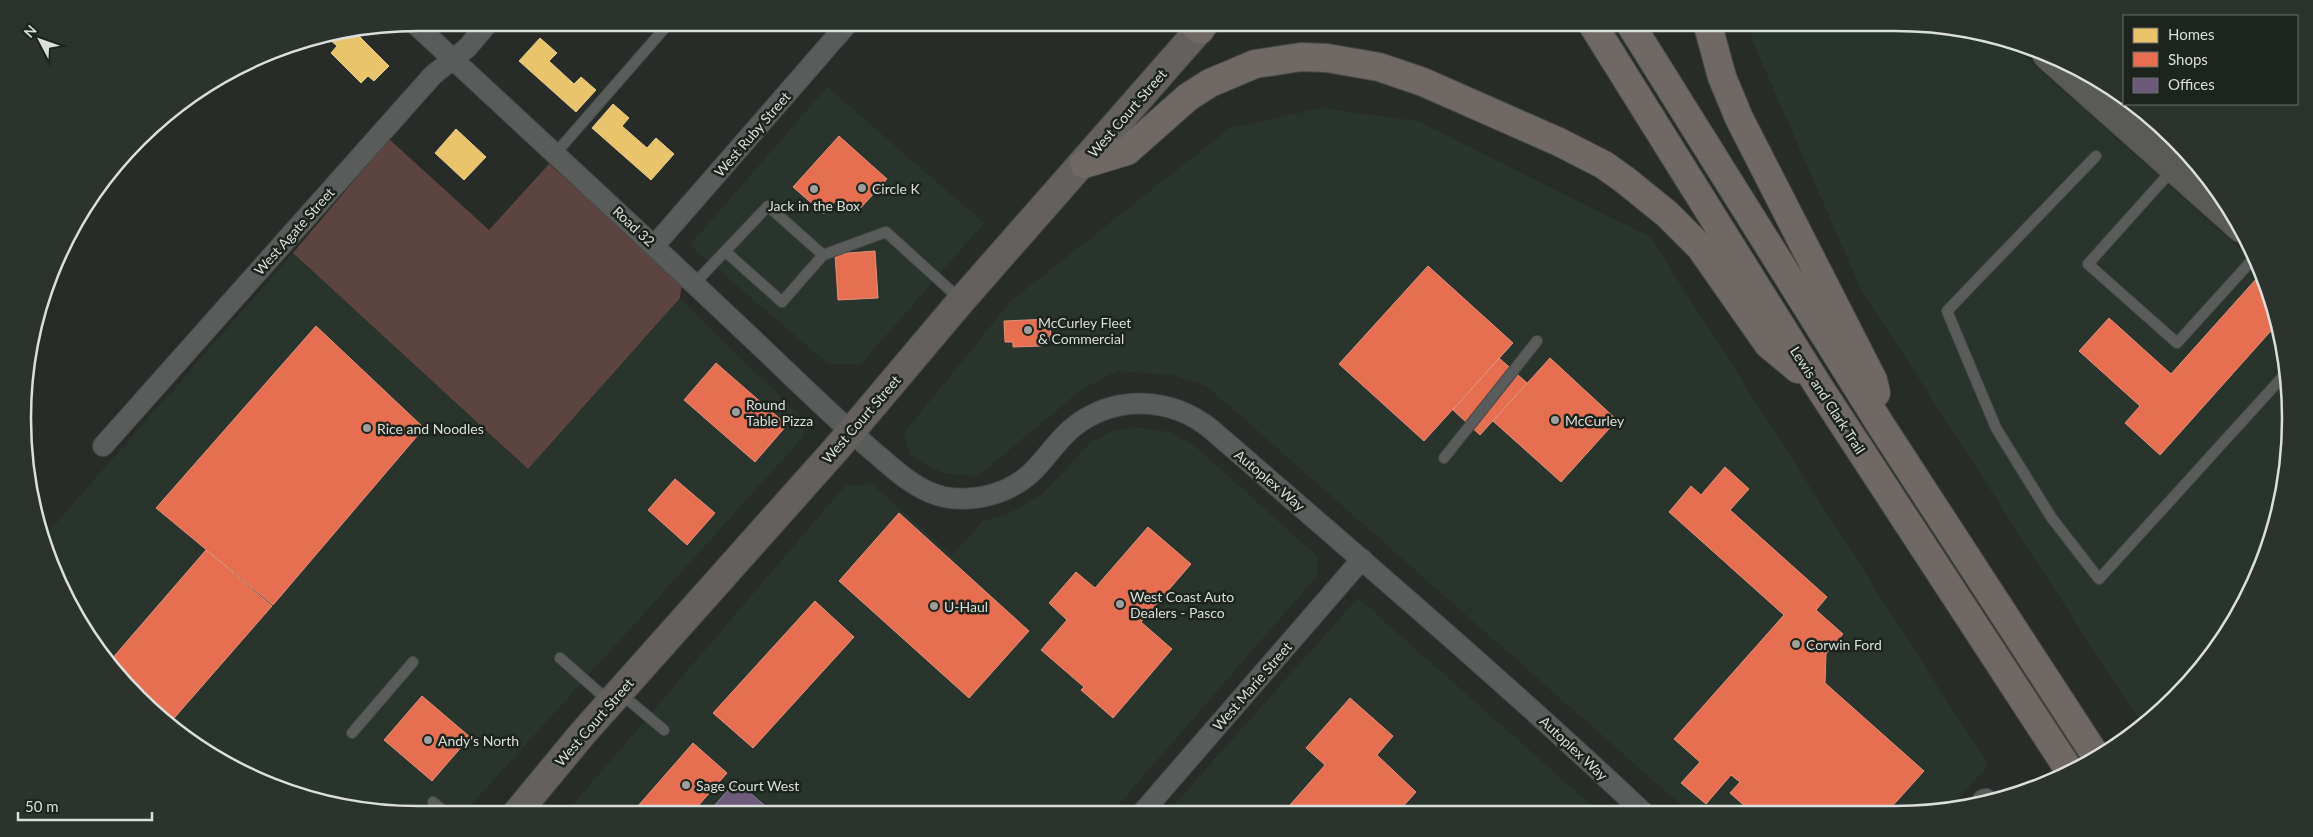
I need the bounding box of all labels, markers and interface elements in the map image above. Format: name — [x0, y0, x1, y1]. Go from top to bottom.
north arrow — [15, 15, 65, 65]
legend — [2123, 15, 2298, 105]
text: N — [20, 21, 40, 41]
text: Homes — [2168, 25, 2214, 43]
text: Shops — [2168, 50, 2208, 68]
street label: West Court Street — [1084, 65, 1170, 161]
text: Offices — [2168, 75, 2215, 93]
street label: West Ruby Street — [710, 88, 794, 180]
place label: Circle K — [872, 180, 920, 197]
marker: Circle K — [856, 182, 868, 194]
marker: Jack in the Box — [808, 183, 820, 195]
street label: West Agate Street — [250, 184, 338, 278]
place label: Jack in the Box — [768, 197, 860, 214]
street label: Road 32 — [610, 202, 658, 250]
place label: McCurley Fleet & Commercial — [1038, 314, 1131, 347]
marker: McCurley Fleet & Commercial — [1022, 324, 1034, 336]
street label: Lewis and Clark Trail — [1787, 343, 1869, 457]
street label: West Court Street — [818, 371, 904, 467]
place label: Round Table Pizza — [746, 396, 813, 429]
marker: Round Table Pizza — [730, 406, 742, 418]
place label: McCurley — [1565, 412, 1625, 429]
marker: McCurley — [1549, 414, 1561, 426]
place label: Rice and Noodles — [377, 420, 484, 437]
marker: Rice and Noodles — [361, 422, 373, 434]
street label: Autoplex Way — [1231, 446, 1309, 515]
place label: West Coast Auto Dealers - Pasco — [1130, 588, 1234, 621]
place label: U-Haul — [944, 598, 988, 615]
marker: West Coast Auto Dealers - Pasco — [1114, 598, 1126, 610]
marker: U-Haul — [928, 600, 940, 612]
place label: Corwin Ford — [1806, 636, 1882, 653]
street label: West Marie Street — [1209, 638, 1295, 734]
marker: Corwin Ford — [1790, 638, 1802, 650]
street label: West Court Street — [551, 674, 637, 770]
street label: Autoplex Way — [1537, 712, 1612, 784]
place label: Andy's North — [438, 732, 519, 749]
marker: Andy's North — [422, 734, 434, 746]
place label: Sage Court West — [696, 777, 799, 794]
marker: Sage Court West — [680, 779, 692, 791]
scale bar — [18, 790, 151, 822]
text: 50 m — [25, 797, 59, 815]

